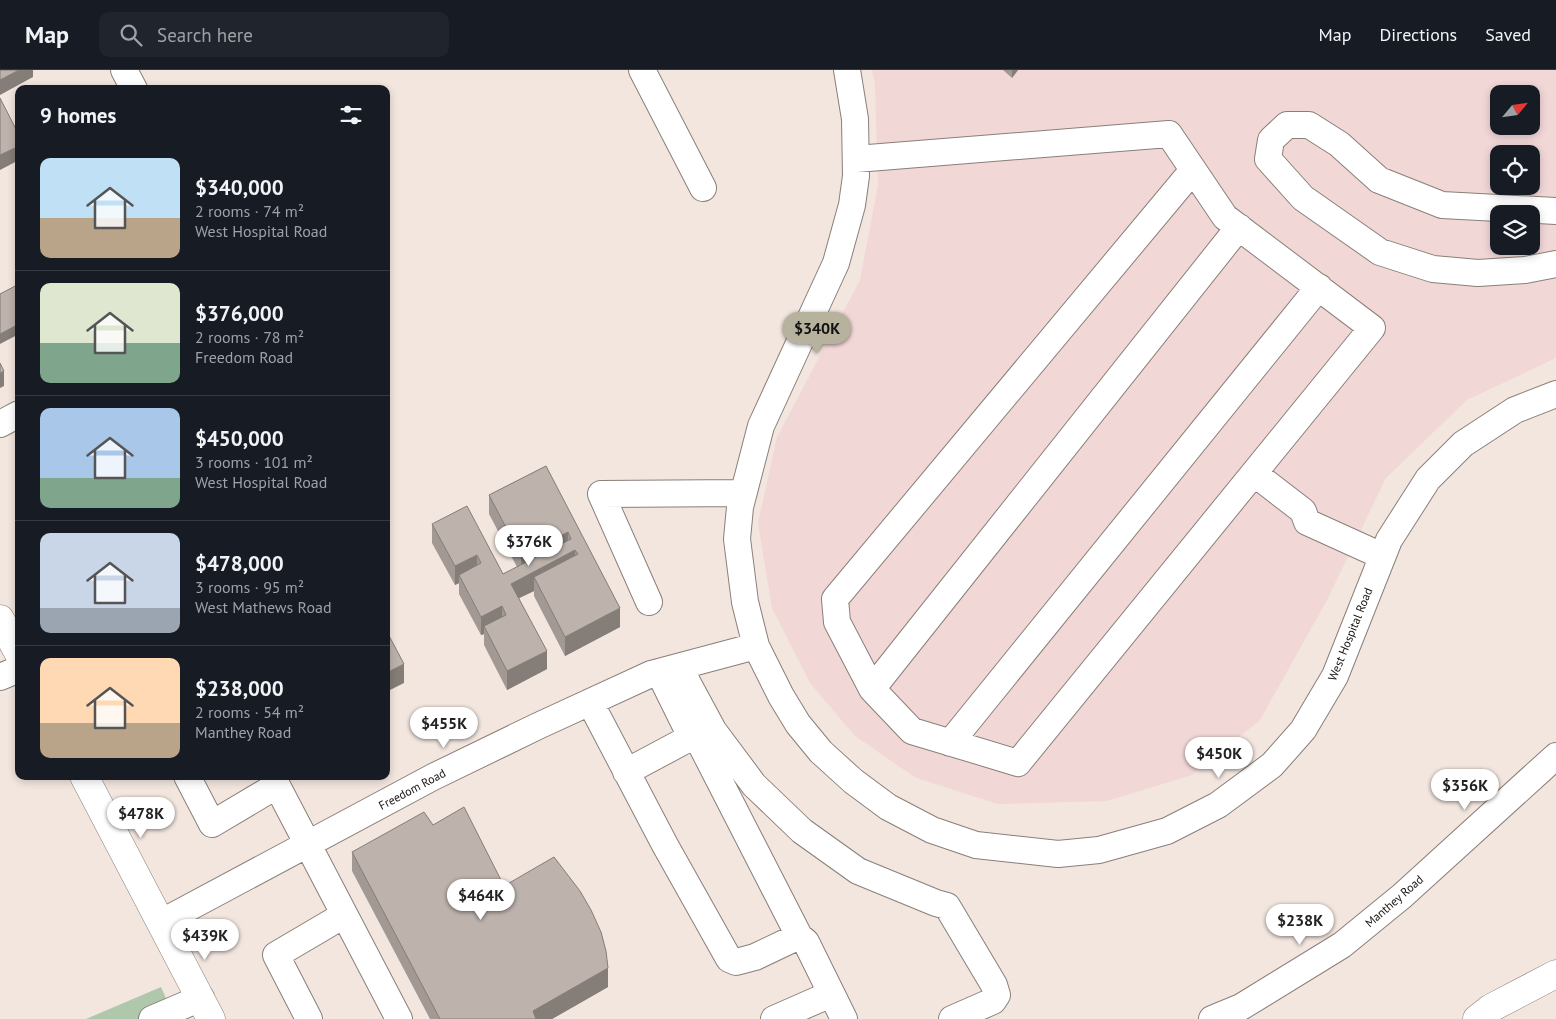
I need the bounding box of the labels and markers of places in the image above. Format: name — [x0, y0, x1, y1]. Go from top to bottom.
pin: $340K — [782, 312, 852, 354]
pin: $376K — [494, 524, 564, 567]
pin: $455K — [409, 706, 479, 749]
pin: $450K — [1184, 736, 1254, 779]
pin: $356K — [1430, 768, 1500, 811]
pin: $478K — [106, 796, 176, 839]
pin: $464K — [446, 878, 516, 921]
pin: $238K — [1265, 904, 1335, 946]
pin: $439K — [170, 918, 240, 961]

